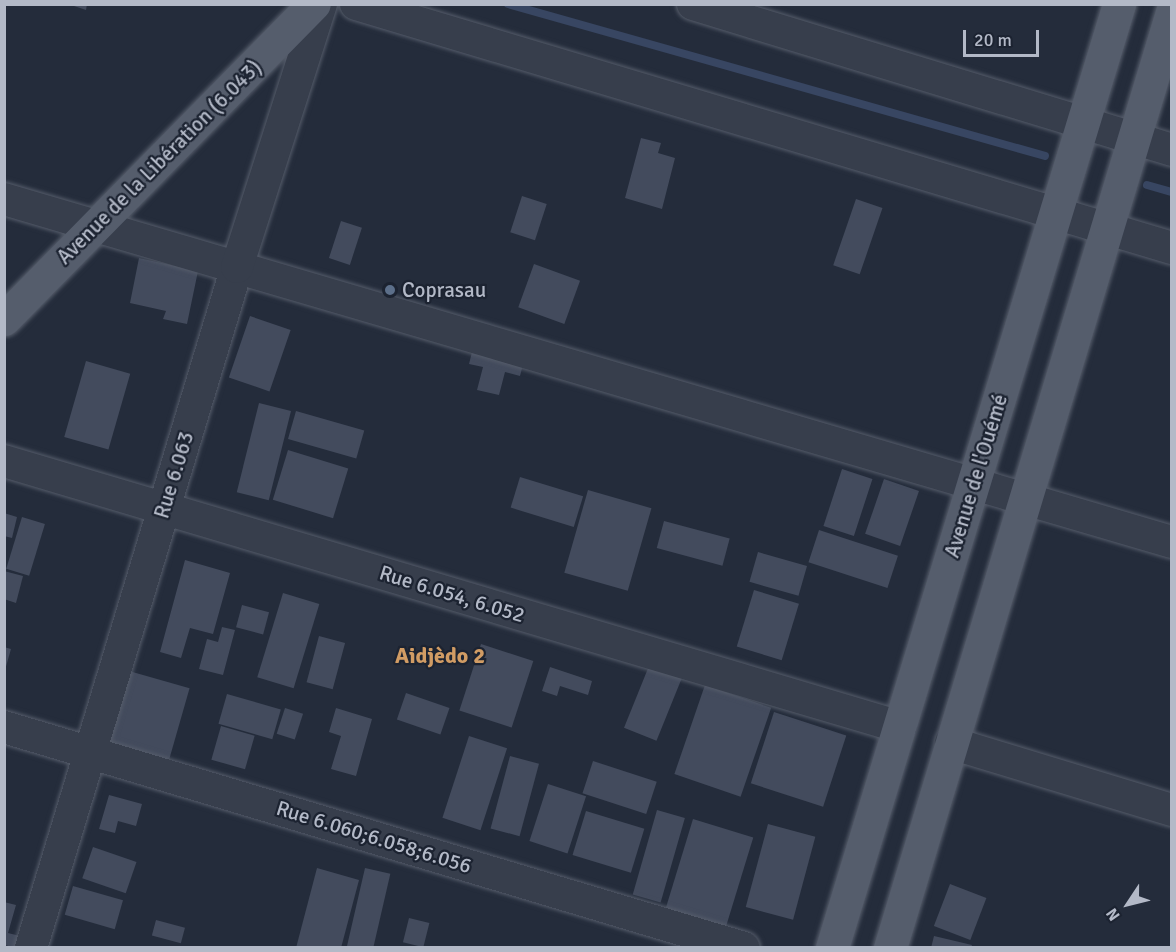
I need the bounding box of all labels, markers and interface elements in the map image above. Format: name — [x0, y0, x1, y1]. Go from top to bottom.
scale bar — [966, 18, 1042, 56]
text: 20 m — [974, 29, 1012, 51]
street label: Avenue de la Libération (6.043) — [51, 54, 267, 270]
place label: Coprasau — [402, 277, 486, 303]
marker: Coprasau — [383, 283, 397, 297]
street label: Avenue de l'Ouémé — [939, 391, 1013, 561]
street label: Rue 6.063 — [149, 428, 199, 522]
street label: Rue 6.054, 6.052 — [376, 560, 528, 628]
district label: Aidjèdo 2 — [395, 643, 485, 669]
street label: Rue 6.060;6.058;6.056 — [273, 795, 475, 879]
north arrow — [1098, 874, 1158, 934]
text: N — [1102, 904, 1125, 925]

